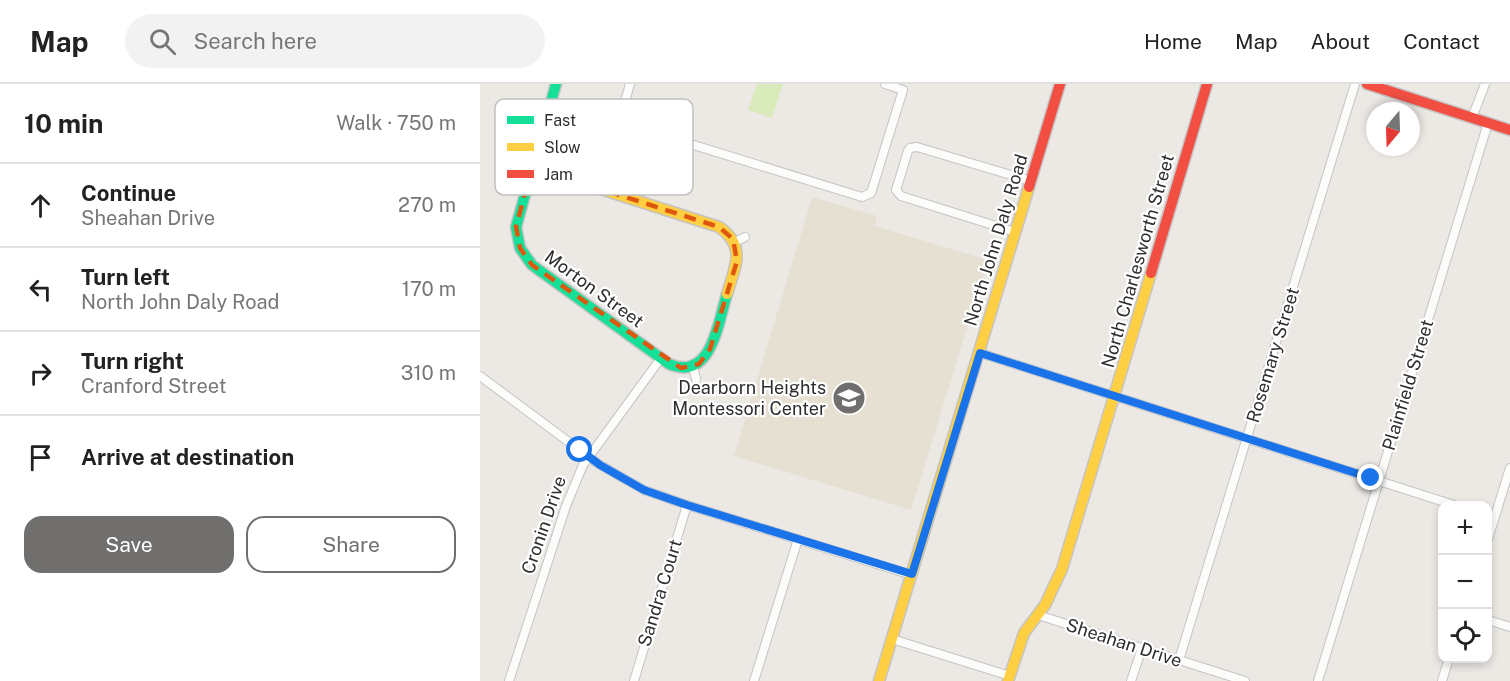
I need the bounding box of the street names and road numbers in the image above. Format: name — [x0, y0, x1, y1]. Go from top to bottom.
street label: North John Daly Road — [959, 151, 1032, 328]
street label: North Charlesworth Street — [1097, 152, 1178, 370]
street label: Morton Street — [541, 246, 648, 331]
street label: Rosemary Street — [1242, 285, 1303, 425]
street label: Plainfield Street — [1378, 317, 1437, 453]
street label: Cronin Drive — [517, 473, 570, 577]
street label: Sandra Court — [633, 537, 686, 649]
street label: Sheahan Drive — [1064, 614, 1185, 671]

